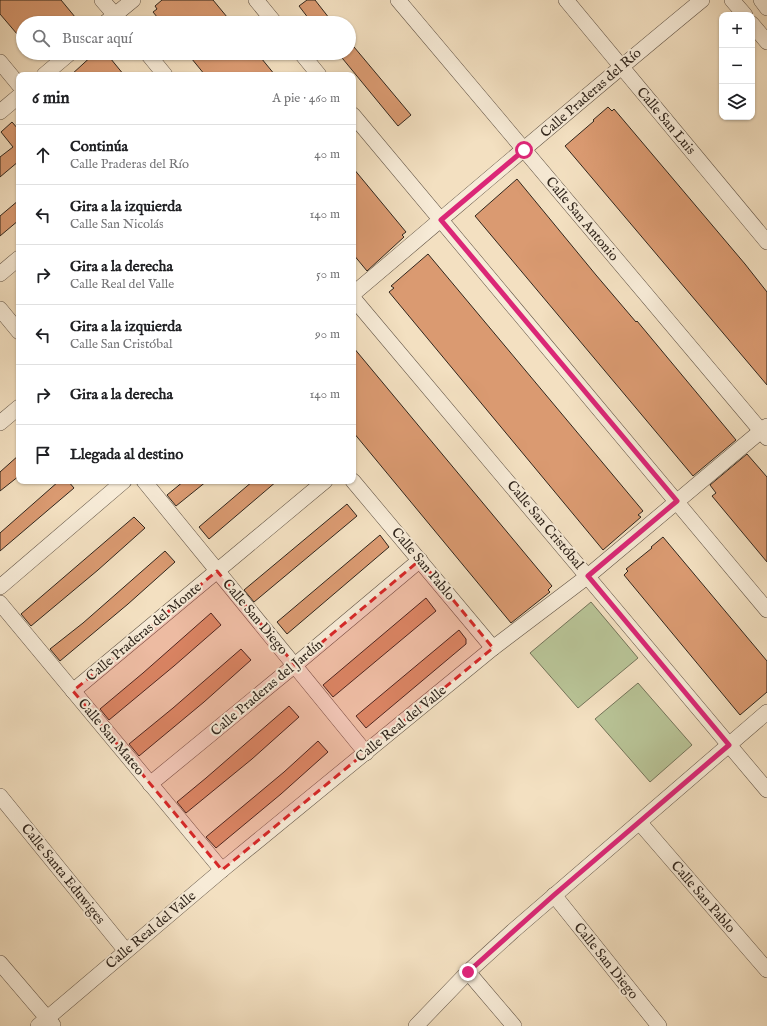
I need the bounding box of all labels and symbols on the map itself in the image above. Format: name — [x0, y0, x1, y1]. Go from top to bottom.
street label: Calle Praderas del Río — [537, 44, 646, 142]
street label: Calle San Luis — [633, 84, 700, 159]
route start — [515, 141, 533, 159]
street label: Calle San Antonio — [541, 173, 623, 265]
street label: Calle San Cristóbal — [503, 477, 587, 573]
street label: Calle San Pablo — [387, 524, 459, 604]
street label: Calle San Diego — [218, 575, 292, 659]
street label: Calle Praderas del Monte — [83, 578, 206, 686]
street label: Calle Praderas del Jardín — [207, 635, 327, 740]
street label: Calle Real del Valle — [352, 681, 451, 766]
street label: Calle San Mateo — [74, 695, 149, 779]
street label: Calle Santa Eduwiges — [17, 820, 109, 928]
street label: Calle San Pablo — [667, 857, 739, 937]
street label: Calle Real del Valle — [102, 887, 200, 973]
street label: Calle San Diego — [570, 919, 643, 1003]
route end — [459, 963, 477, 981]

